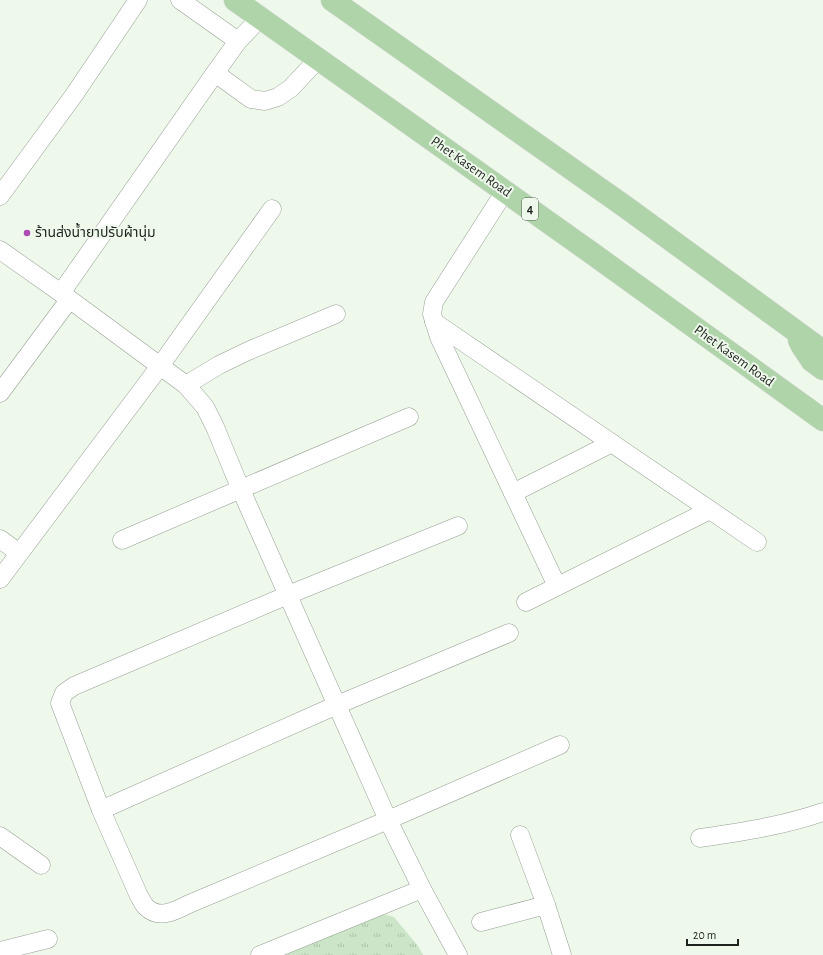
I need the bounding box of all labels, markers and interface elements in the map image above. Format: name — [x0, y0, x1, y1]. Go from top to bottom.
street label: Phet Kasem Road — [428, 134, 514, 200]
road number: 4 — [522, 198, 538, 220]
place label: ร้านส่งน้ำยาปรับผ้านุ่ม — [35, 222, 156, 241]
marker: ร้านส่งน้ำยาปรับผ้านุ่ม — [22, 228, 32, 238]
street label: Phet Kasem Road — [692, 322, 776, 390]
scale bar — [687, 921, 738, 947]
text: 20 m — [693, 929, 716, 941]

